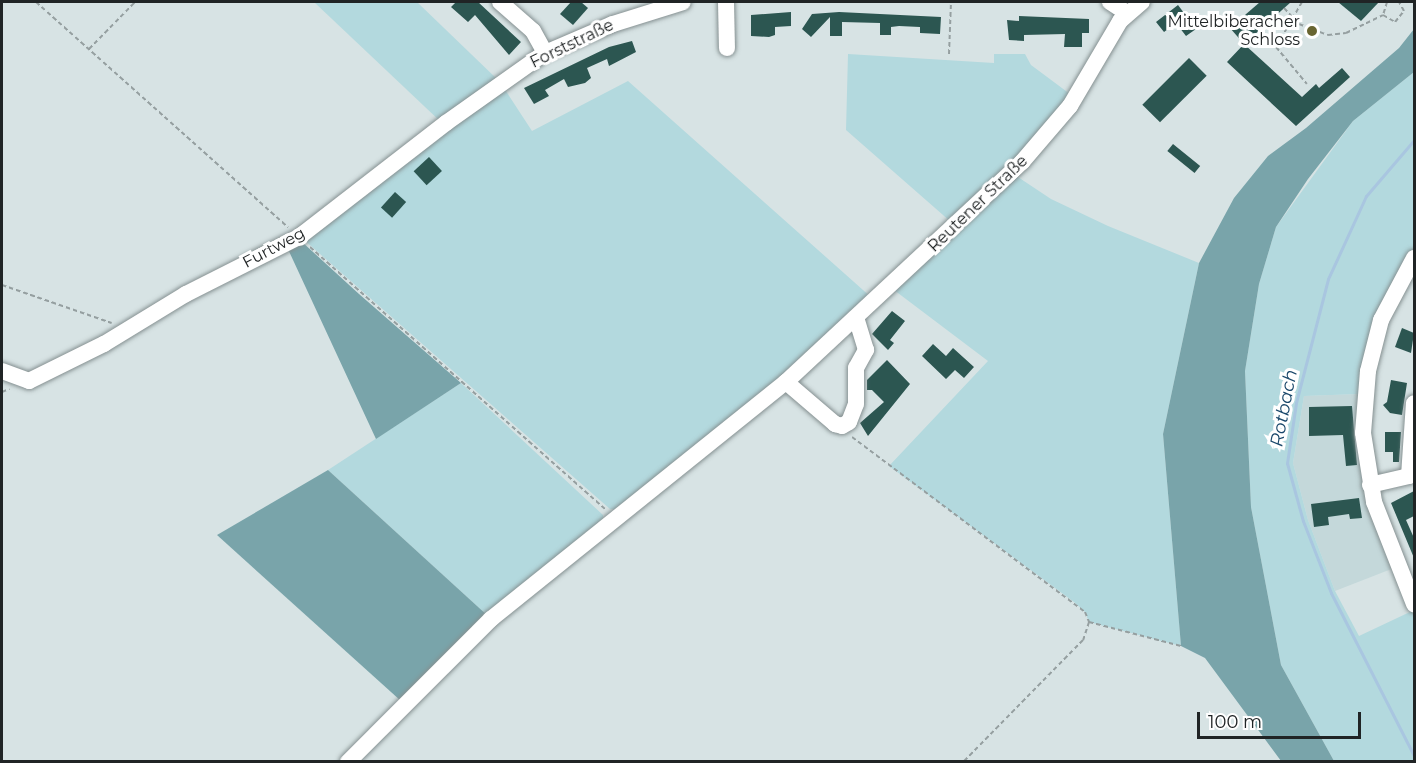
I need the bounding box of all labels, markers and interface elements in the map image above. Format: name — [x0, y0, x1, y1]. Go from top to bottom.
place label: Mittelbiberacher Schloss — [1167, 12, 1300, 50]
street label: Forststraße — [527, 16, 617, 72]
marker: Mittelbiberacher Schloss — [1305, 24, 1319, 38]
street label: Reutener Straße — [924, 152, 1032, 256]
street label: Furtweg — [239, 224, 309, 272]
water label: Rotbach — [1266, 368, 1302, 448]
scale bar — [1200, 700, 1364, 738]
text: 100 m — [1208, 711, 1262, 733]

